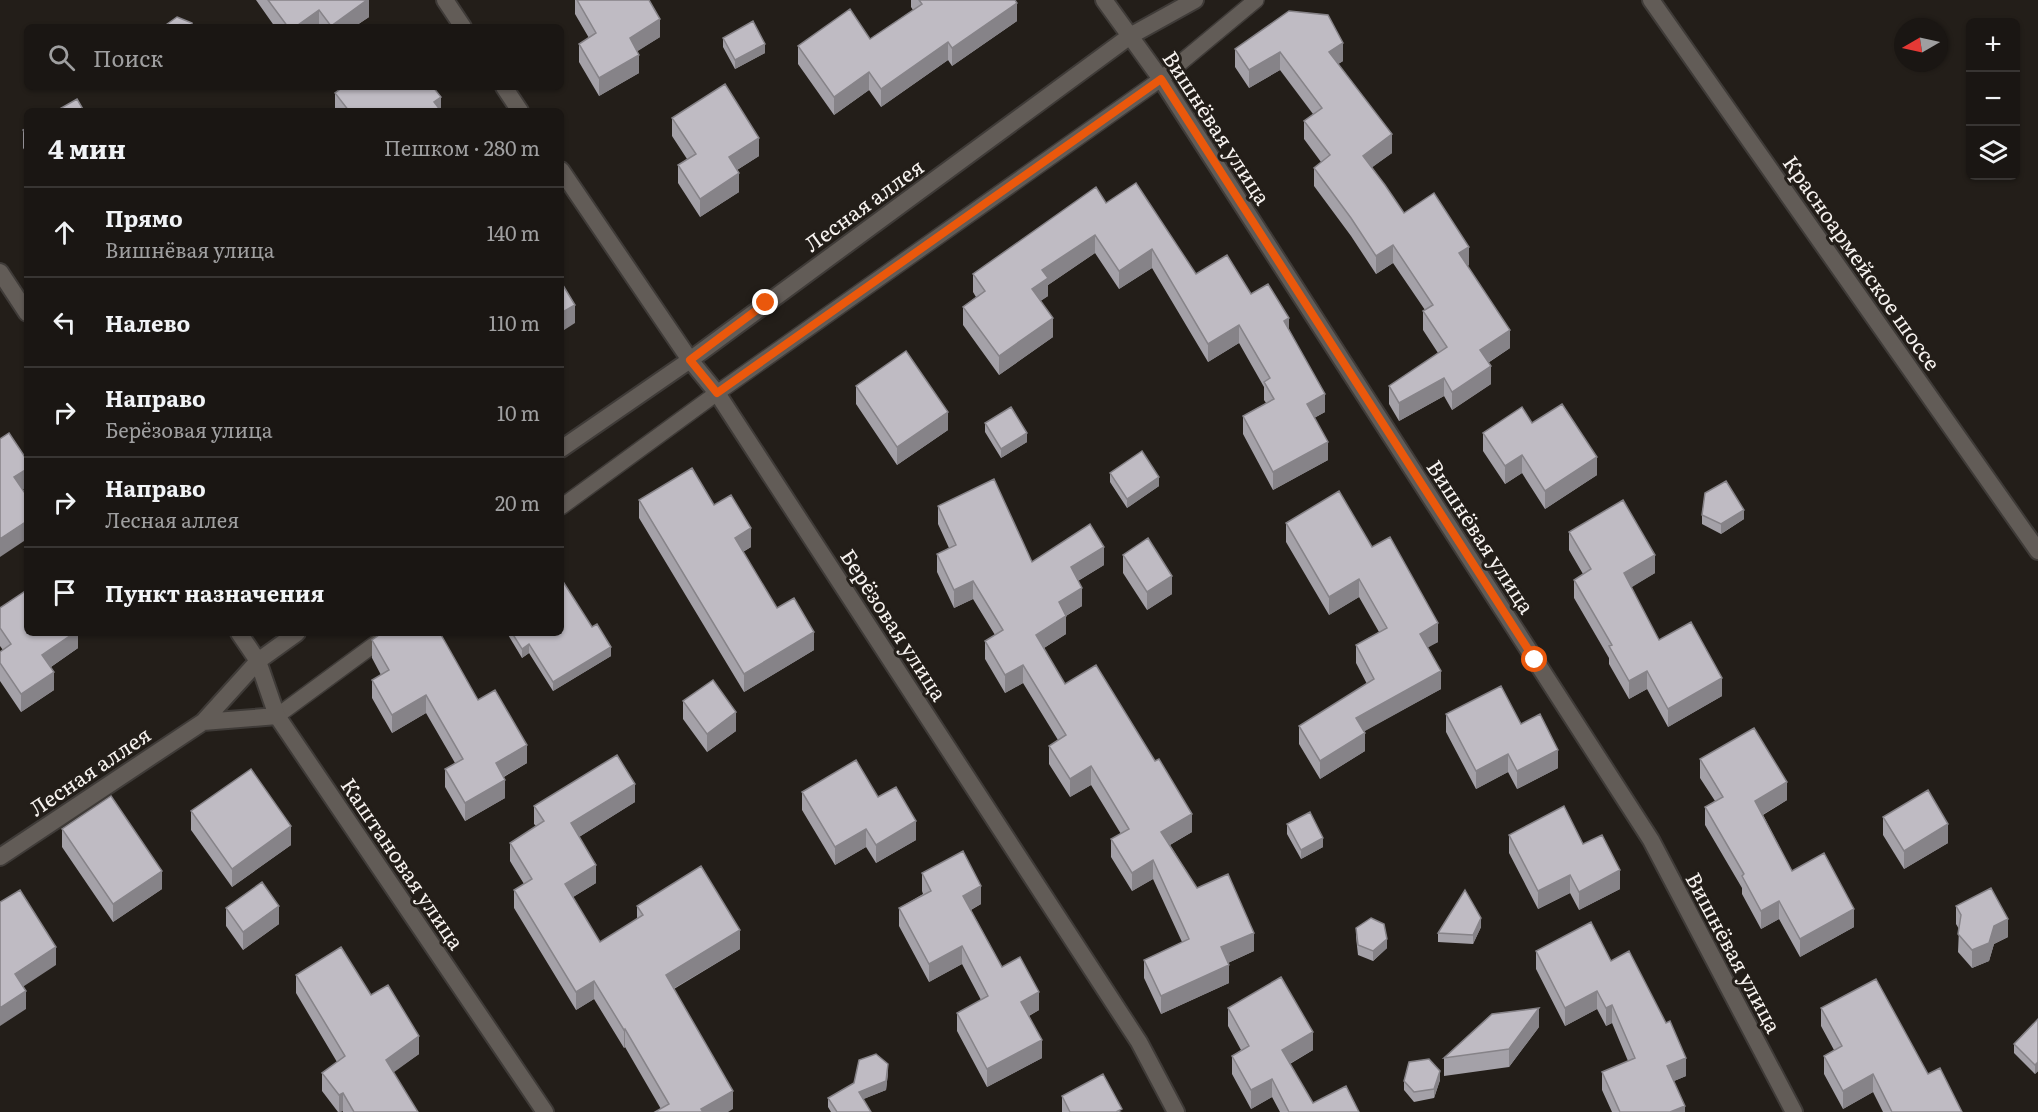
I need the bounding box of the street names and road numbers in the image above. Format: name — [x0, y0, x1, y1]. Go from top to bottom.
street label: Вишнёвая улица — [1156, 44, 1280, 211]
street label: Красноармейское шоссе — [1777, 148, 1949, 376]
street label: Лесная аллея — [797, 150, 929, 258]
street label: Вишнёвая улица — [1420, 453, 1544, 620]
street label: Берёзовая улица — [834, 542, 956, 707]
street label: Лесная аллея — [22, 718, 156, 822]
street label: Каштановая улица — [335, 771, 474, 956]
street label: Вишнёвая улица — [1680, 866, 1791, 1039]

